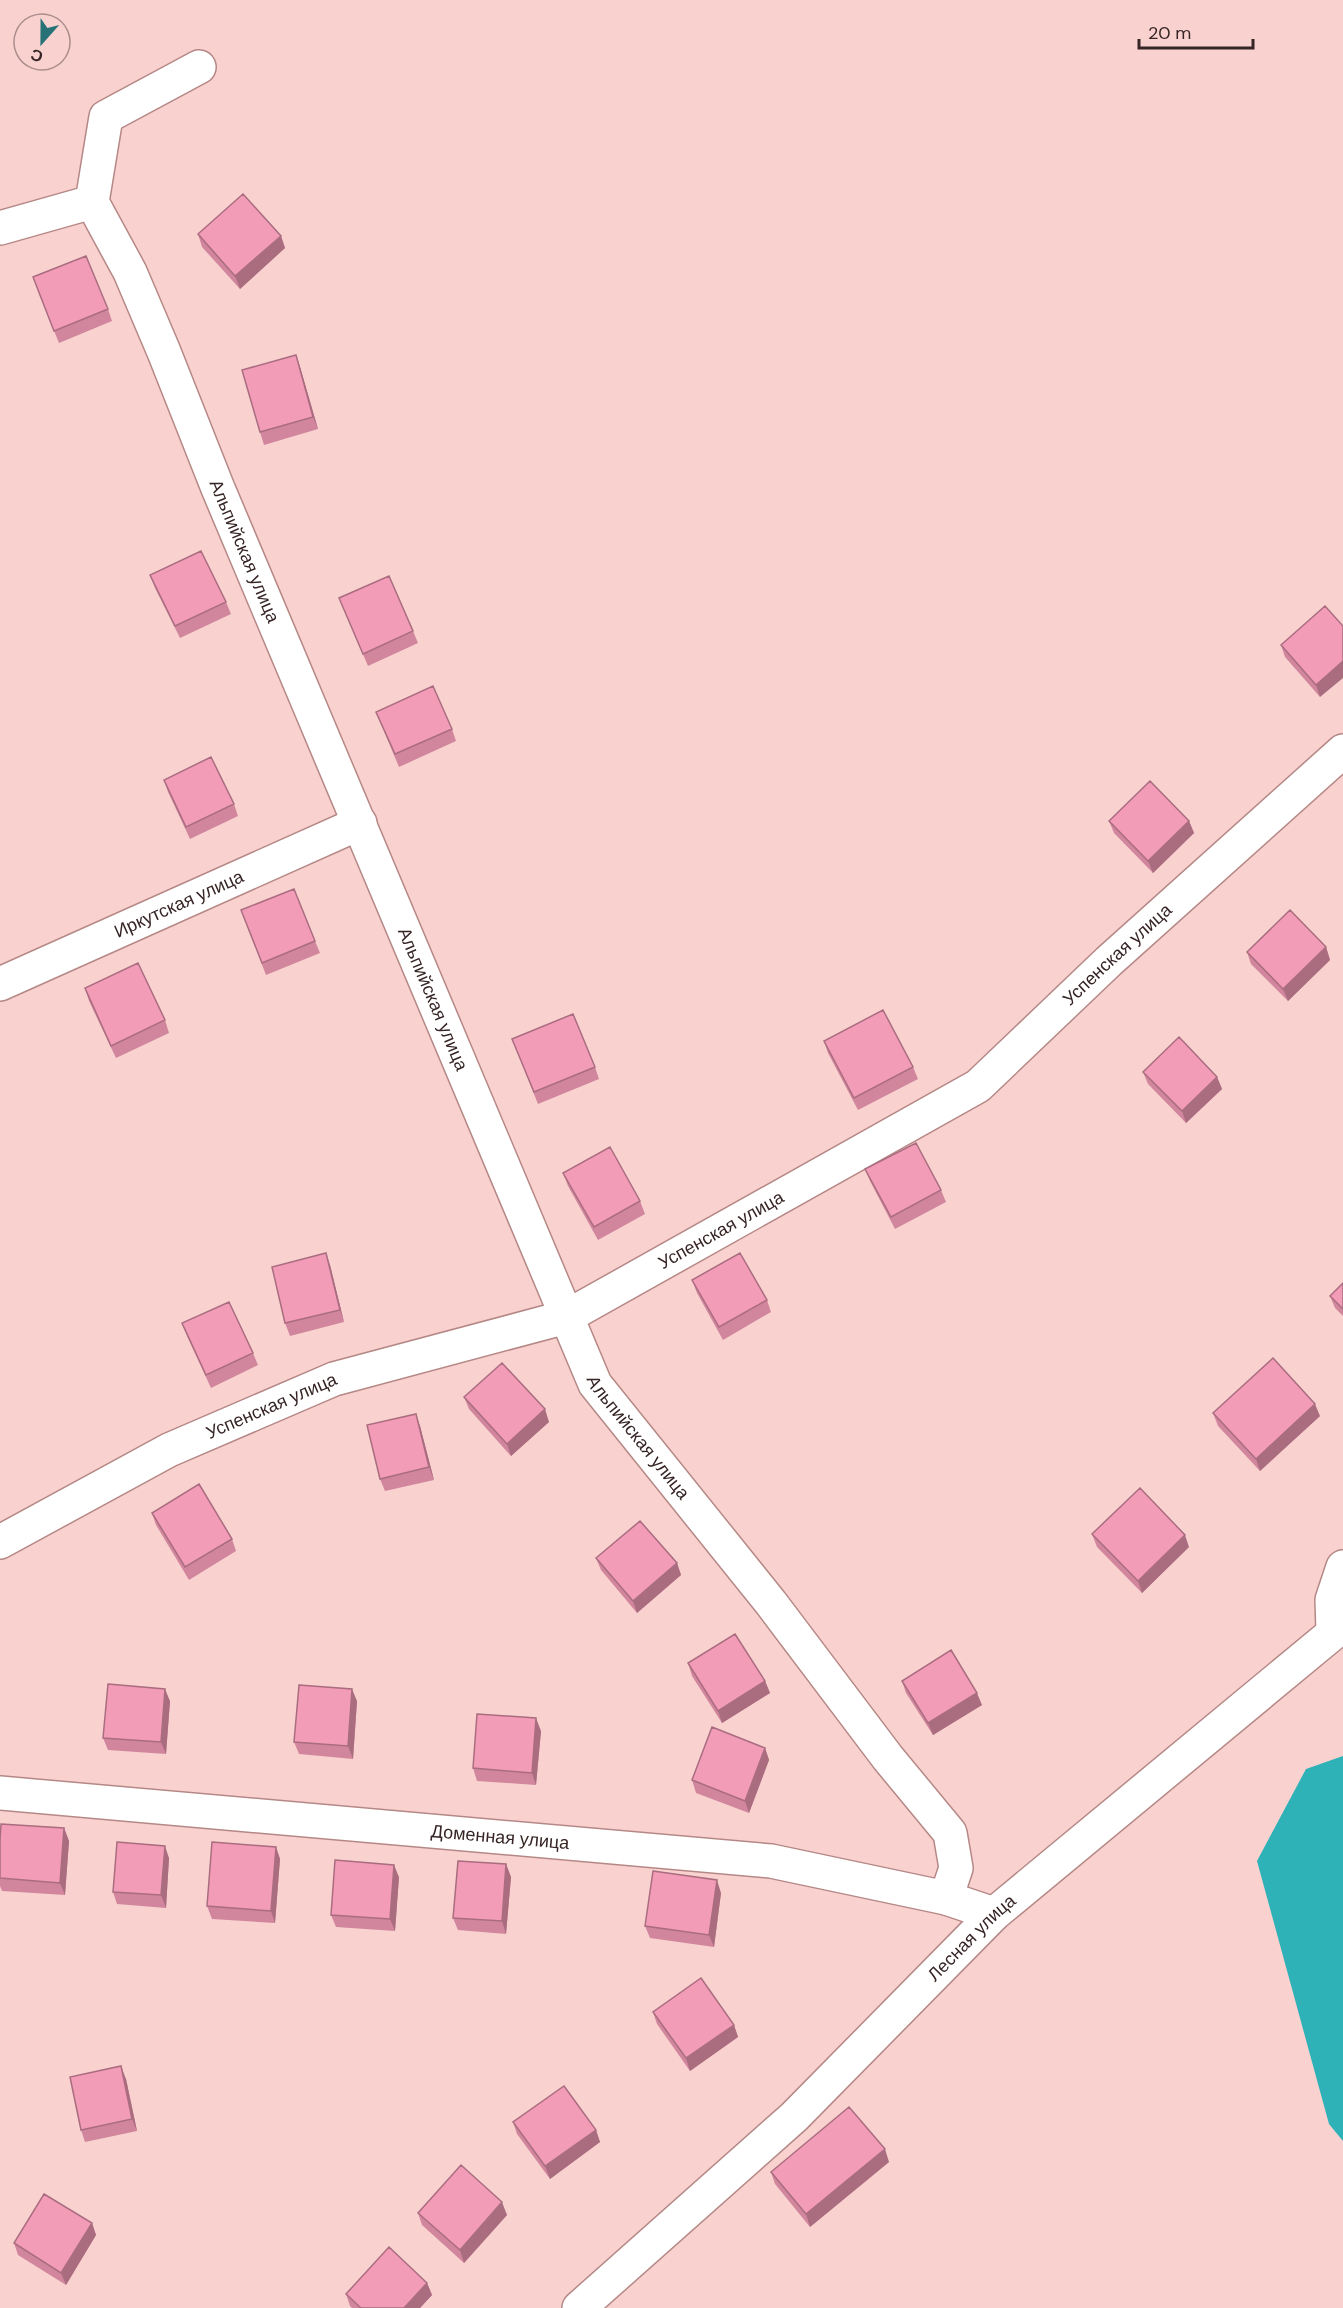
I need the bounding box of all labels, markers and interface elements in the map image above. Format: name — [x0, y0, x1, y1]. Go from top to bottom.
north arrow — [12, 12, 72, 72]
scale bar — [1139, 12, 1253, 50]
text: 20 m — [1148, 21, 1191, 45]
text: С — [27, 44, 46, 67]
street label: Альпийская улица — [204, 476, 286, 627]
street label: Иркутская улица — [110, 864, 248, 943]
street label: Успенская улица — [1057, 898, 1178, 1011]
street label: Альпийская улица — [392, 924, 474, 1075]
street label: Успенская улица — [654, 1185, 789, 1275]
street label: Успенская улица — [202, 1367, 342, 1445]
street label: Альпийская улица — [581, 1372, 696, 1505]
street label: Доменная улица — [430, 1819, 571, 1855]
street label: Лесная улица — [922, 1888, 1022, 1987]

